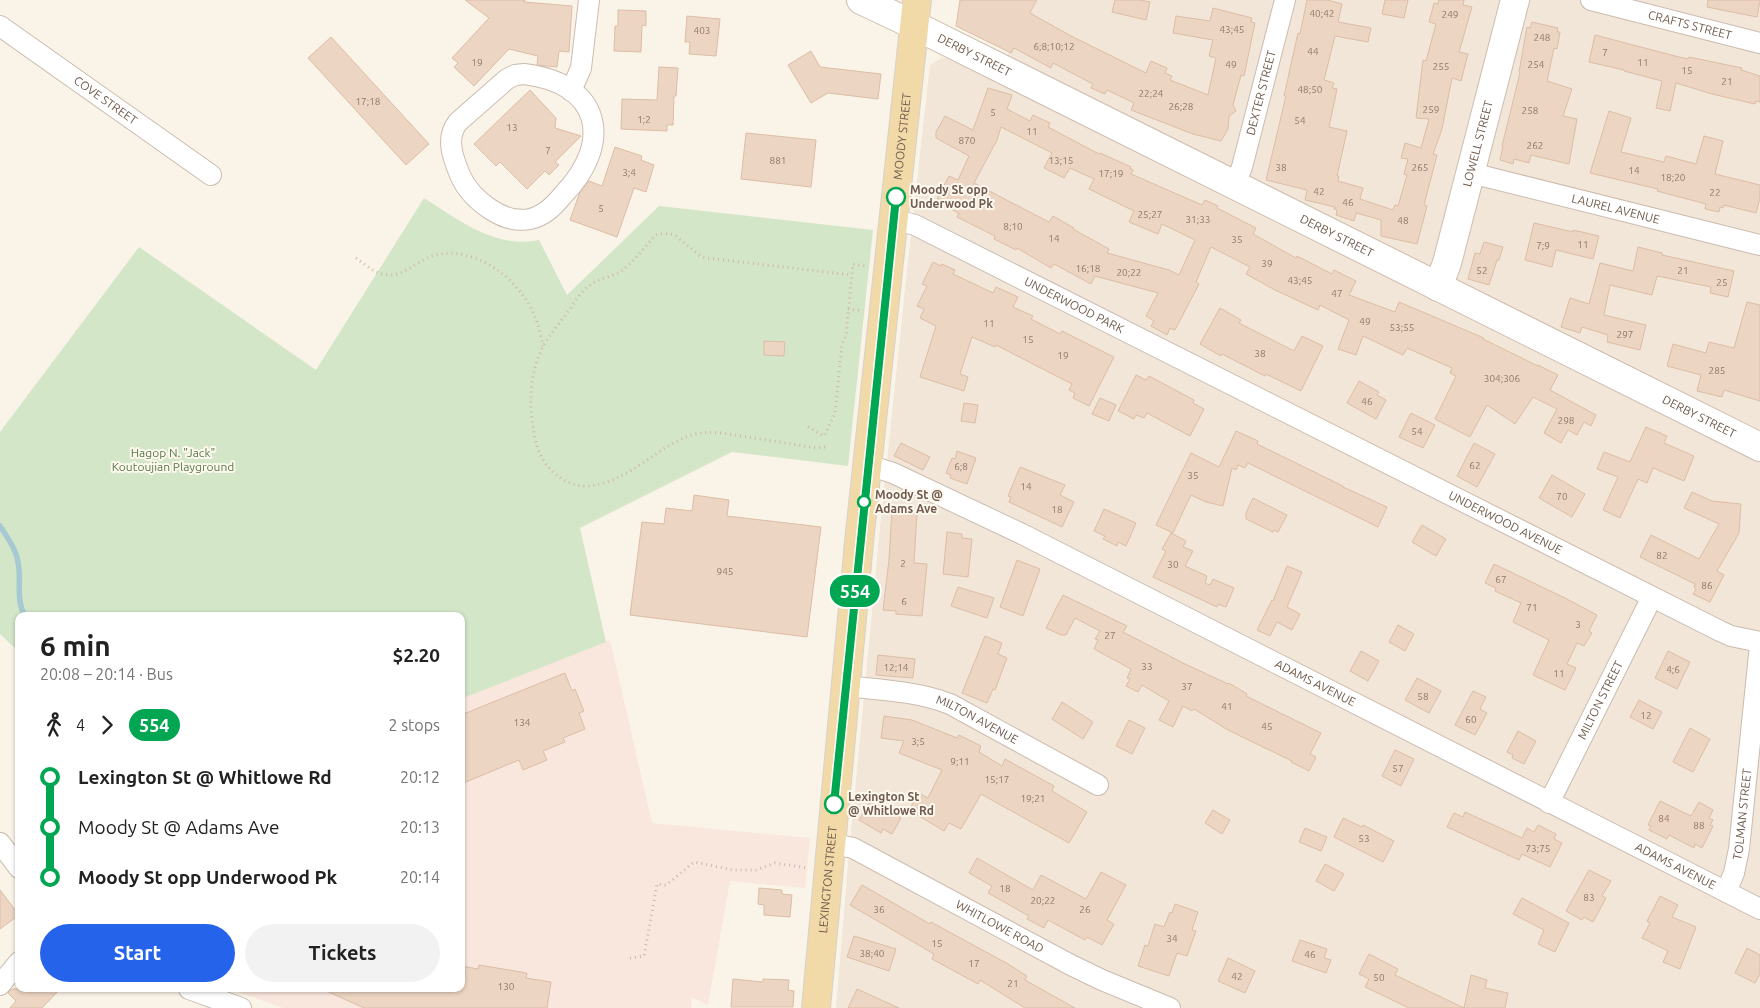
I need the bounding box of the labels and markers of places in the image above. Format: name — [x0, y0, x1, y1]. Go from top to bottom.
place label: Moody St opp Underwood Pk — [910, 183, 993, 210]
marker: Moody St opp Underwood Pk — [886, 187, 906, 207]
place label: Moody St @ Adams Ave — [875, 488, 943, 515]
marker: Moody St @ Adams Ave — [857, 495, 871, 509]
place label: Lexington St @ Whitlowe Rd — [848, 790, 934, 817]
marker: Lexington St @ Whitlowe Rd — [824, 794, 844, 814]

